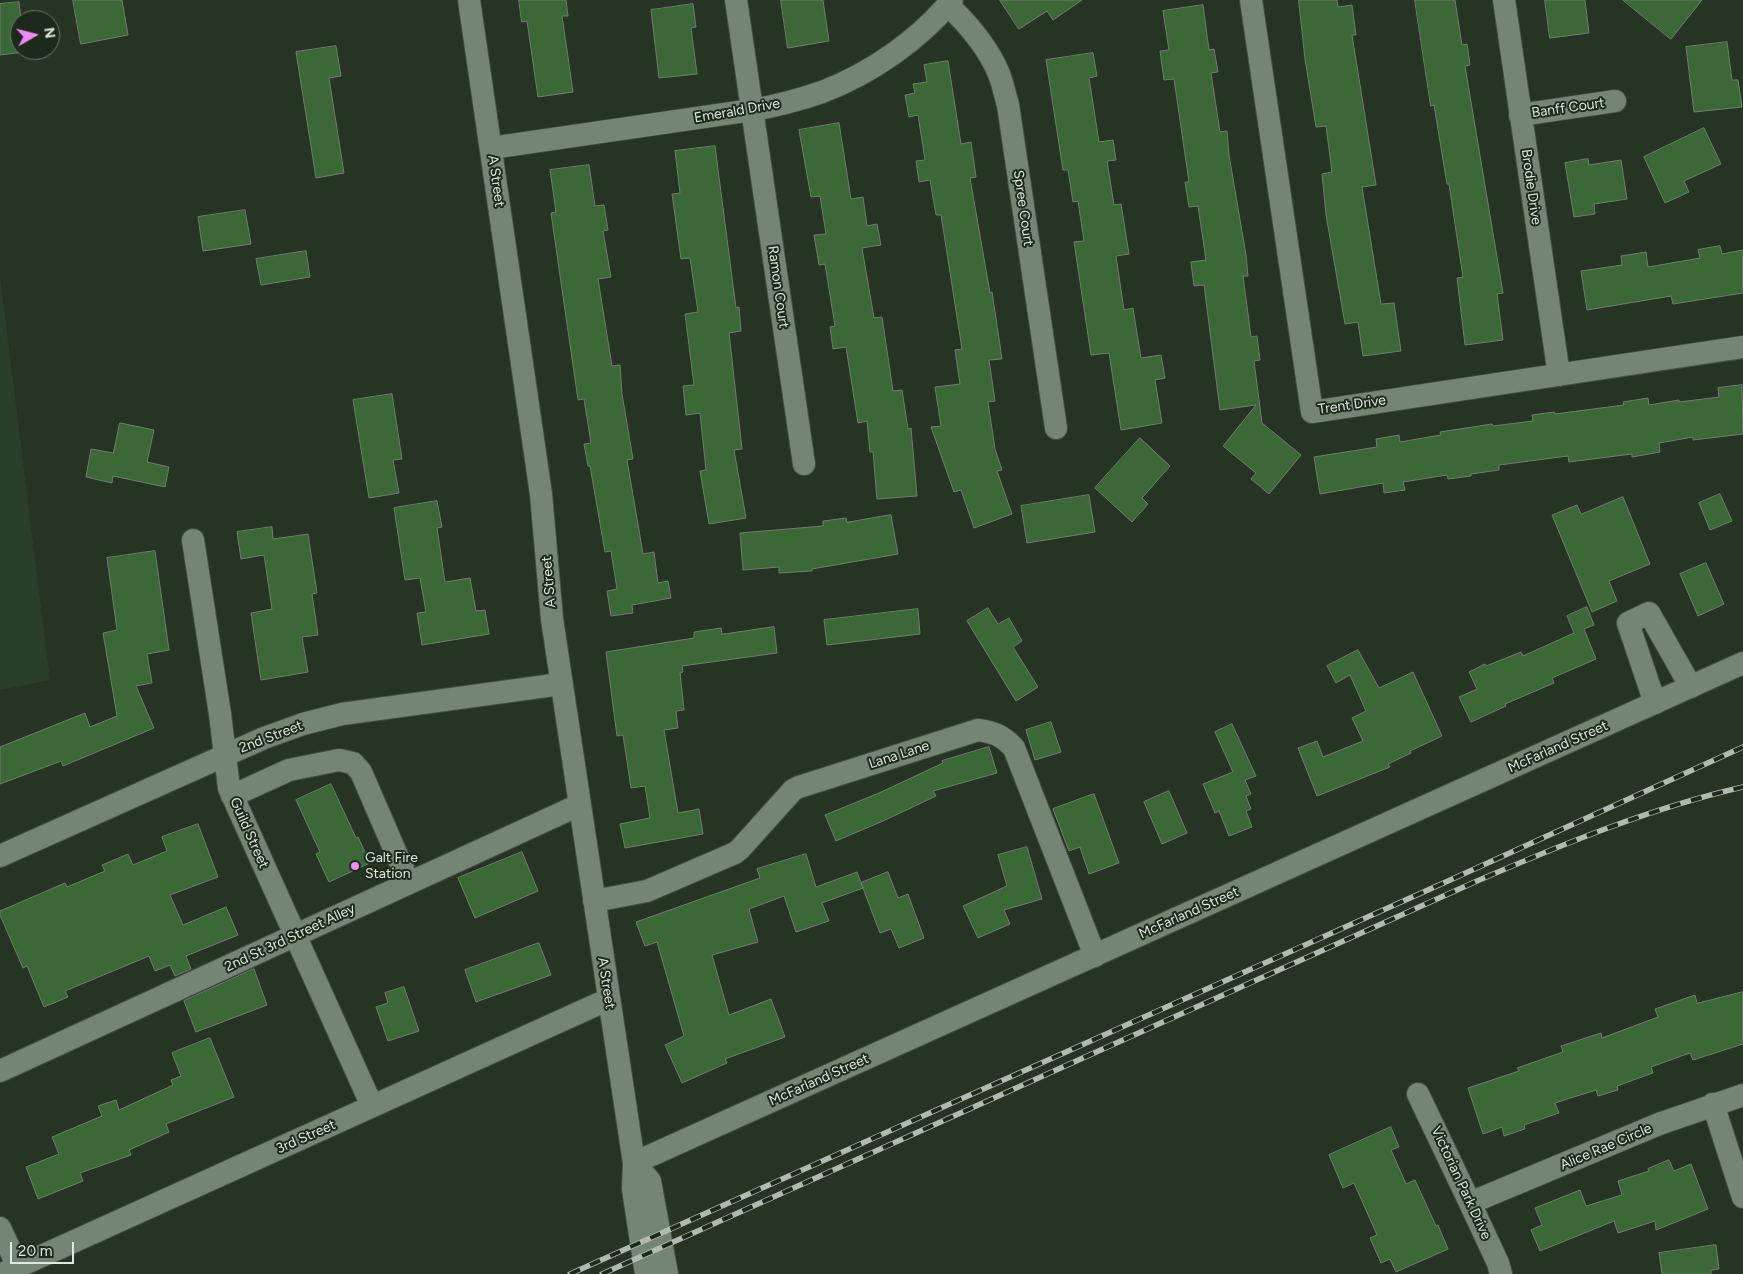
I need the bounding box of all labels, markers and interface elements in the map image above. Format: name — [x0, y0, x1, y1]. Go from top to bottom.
north arrow — [10, 10, 60, 60]
text: N — [40, 26, 59, 40]
street label: Emerald Drive — [693, 95, 781, 127]
street label: Banff Court — [1531, 95, 1605, 121]
street label: Brodie Drive — [1517, 148, 1545, 226]
street label: A Street — [484, 154, 508, 208]
street label: Spree Court — [1009, 169, 1037, 247]
street label: Ramon Court — [764, 245, 792, 329]
street label: Trent Drive — [1317, 392, 1387, 418]
street label: A Street — [538, 555, 560, 609]
street label: 2nd Street — [237, 717, 305, 757]
street label: McFarland Street — [1505, 717, 1611, 777]
street label: Lana Lane — [867, 737, 931, 773]
street label: Guild Street — [226, 795, 272, 871]
place label: Galt Fire Station — [365, 850, 418, 882]
marker: Galt Fire Station — [349, 860, 361, 872]
street label: McFarland Street — [1136, 883, 1242, 943]
street label: 2nd St 3rd Street Alley — [222, 900, 358, 976]
street label: A Street — [594, 956, 618, 1010]
street label: McFarland Street — [766, 1050, 872, 1110]
street label: 3rd Street — [274, 1116, 338, 1158]
street label: Alice Rae Circle — [1558, 1120, 1654, 1174]
street label: Victorian Park Drive — [1427, 1124, 1495, 1242]
scale bar — [12, 1232, 76, 1264]
text: 20 m — [18, 1242, 52, 1260]

